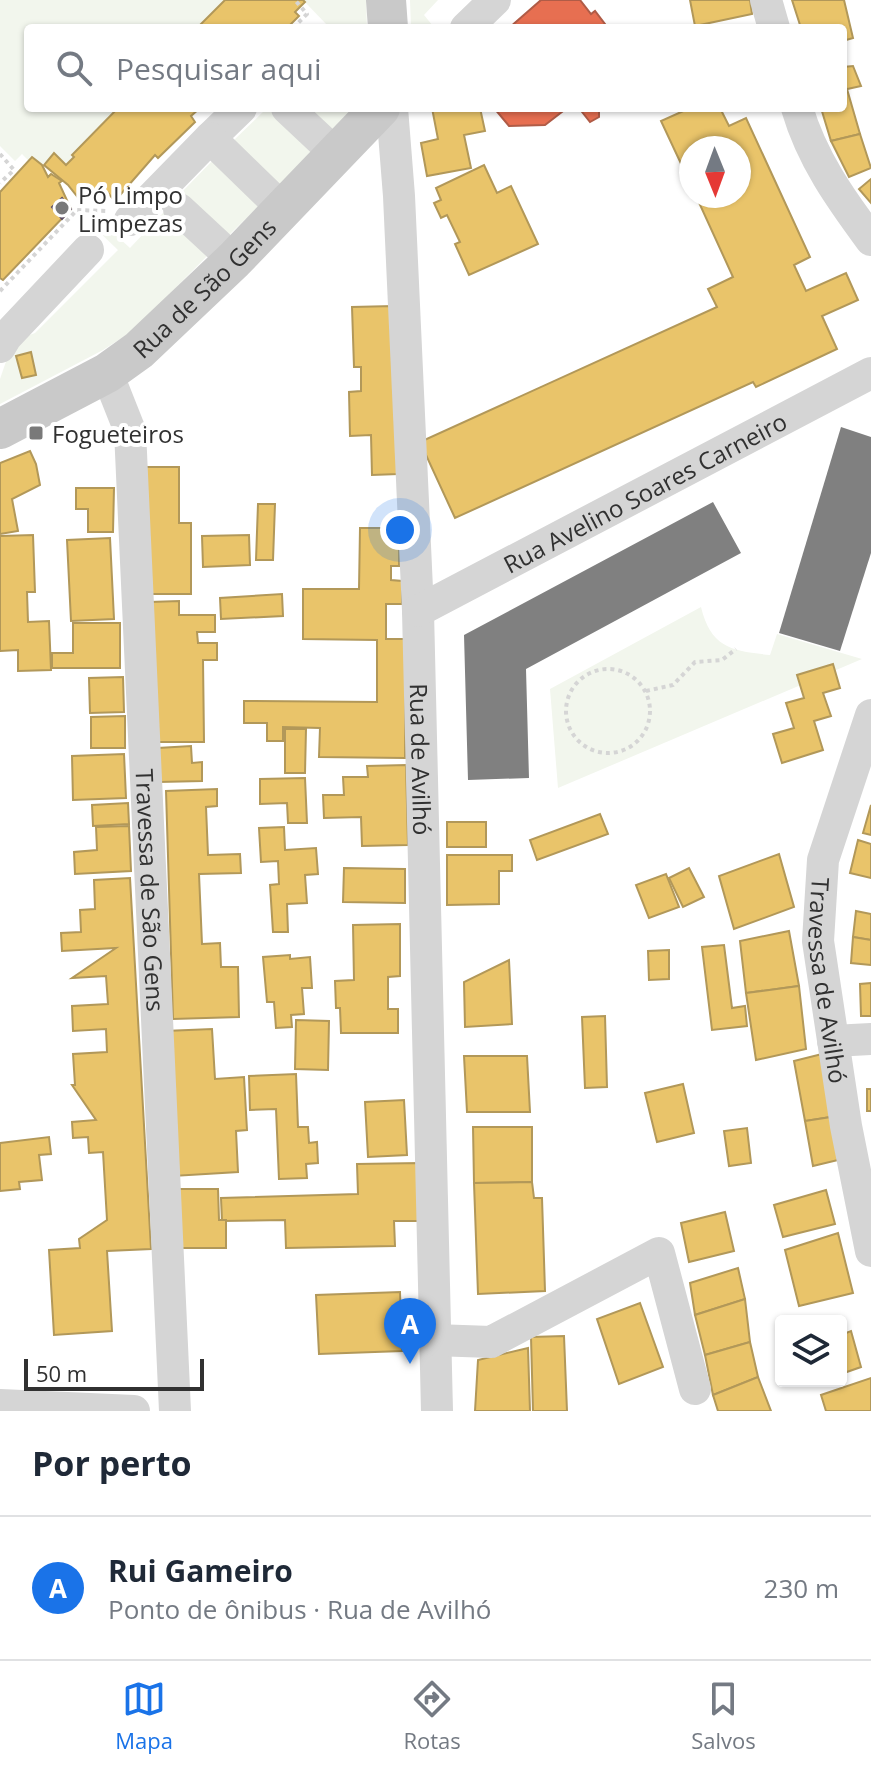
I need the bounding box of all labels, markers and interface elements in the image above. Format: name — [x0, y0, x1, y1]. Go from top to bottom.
search box — [24, 24, 847, 112]
icon: search — [52, 46, 96, 90]
text: Pesquisar aqui — [116, 48, 322, 89]
north arrow — [679, 136, 751, 208]
place label: Pó Limpo Limpezas — [78, 178, 183, 239]
marker: Pó Limpo Limpezas — [53, 199, 71, 217]
street label: Rua de São Gens — [125, 210, 283, 365]
street label: Rua Avelino Soares Carneiro — [497, 404, 792, 580]
place label: Fogueteiros — [52, 417, 184, 450]
marker: Fogueteiros — [27, 424, 45, 442]
your location — [380, 510, 420, 550]
street label: Rua de Avilhó — [403, 683, 440, 836]
street label: Travessa de São Gens — [129, 768, 173, 1012]
street label: Travessa de Avilhó — [801, 877, 856, 1086]
pin: A — [384, 1298, 436, 1364]
map controls — [775, 1315, 847, 1387]
button: layers — [775, 1315, 847, 1387]
scale bar — [24, 1355, 204, 1391]
text: 50 m — [36, 1358, 87, 1388]
text: Por perto — [32, 1440, 192, 1486]
text: Rui Gameiro — [108, 1550, 293, 1591]
text: A — [49, 1570, 67, 1606]
text: 230 m — [764, 1570, 839, 1606]
text: Ponto de ônibus · Rua de Avilhó — [108, 1591, 491, 1627]
tab: Mapa — [115, 1677, 173, 1755]
tab: Rotas — [403, 1677, 461, 1755]
tab: Salvos — [691, 1677, 756, 1755]

